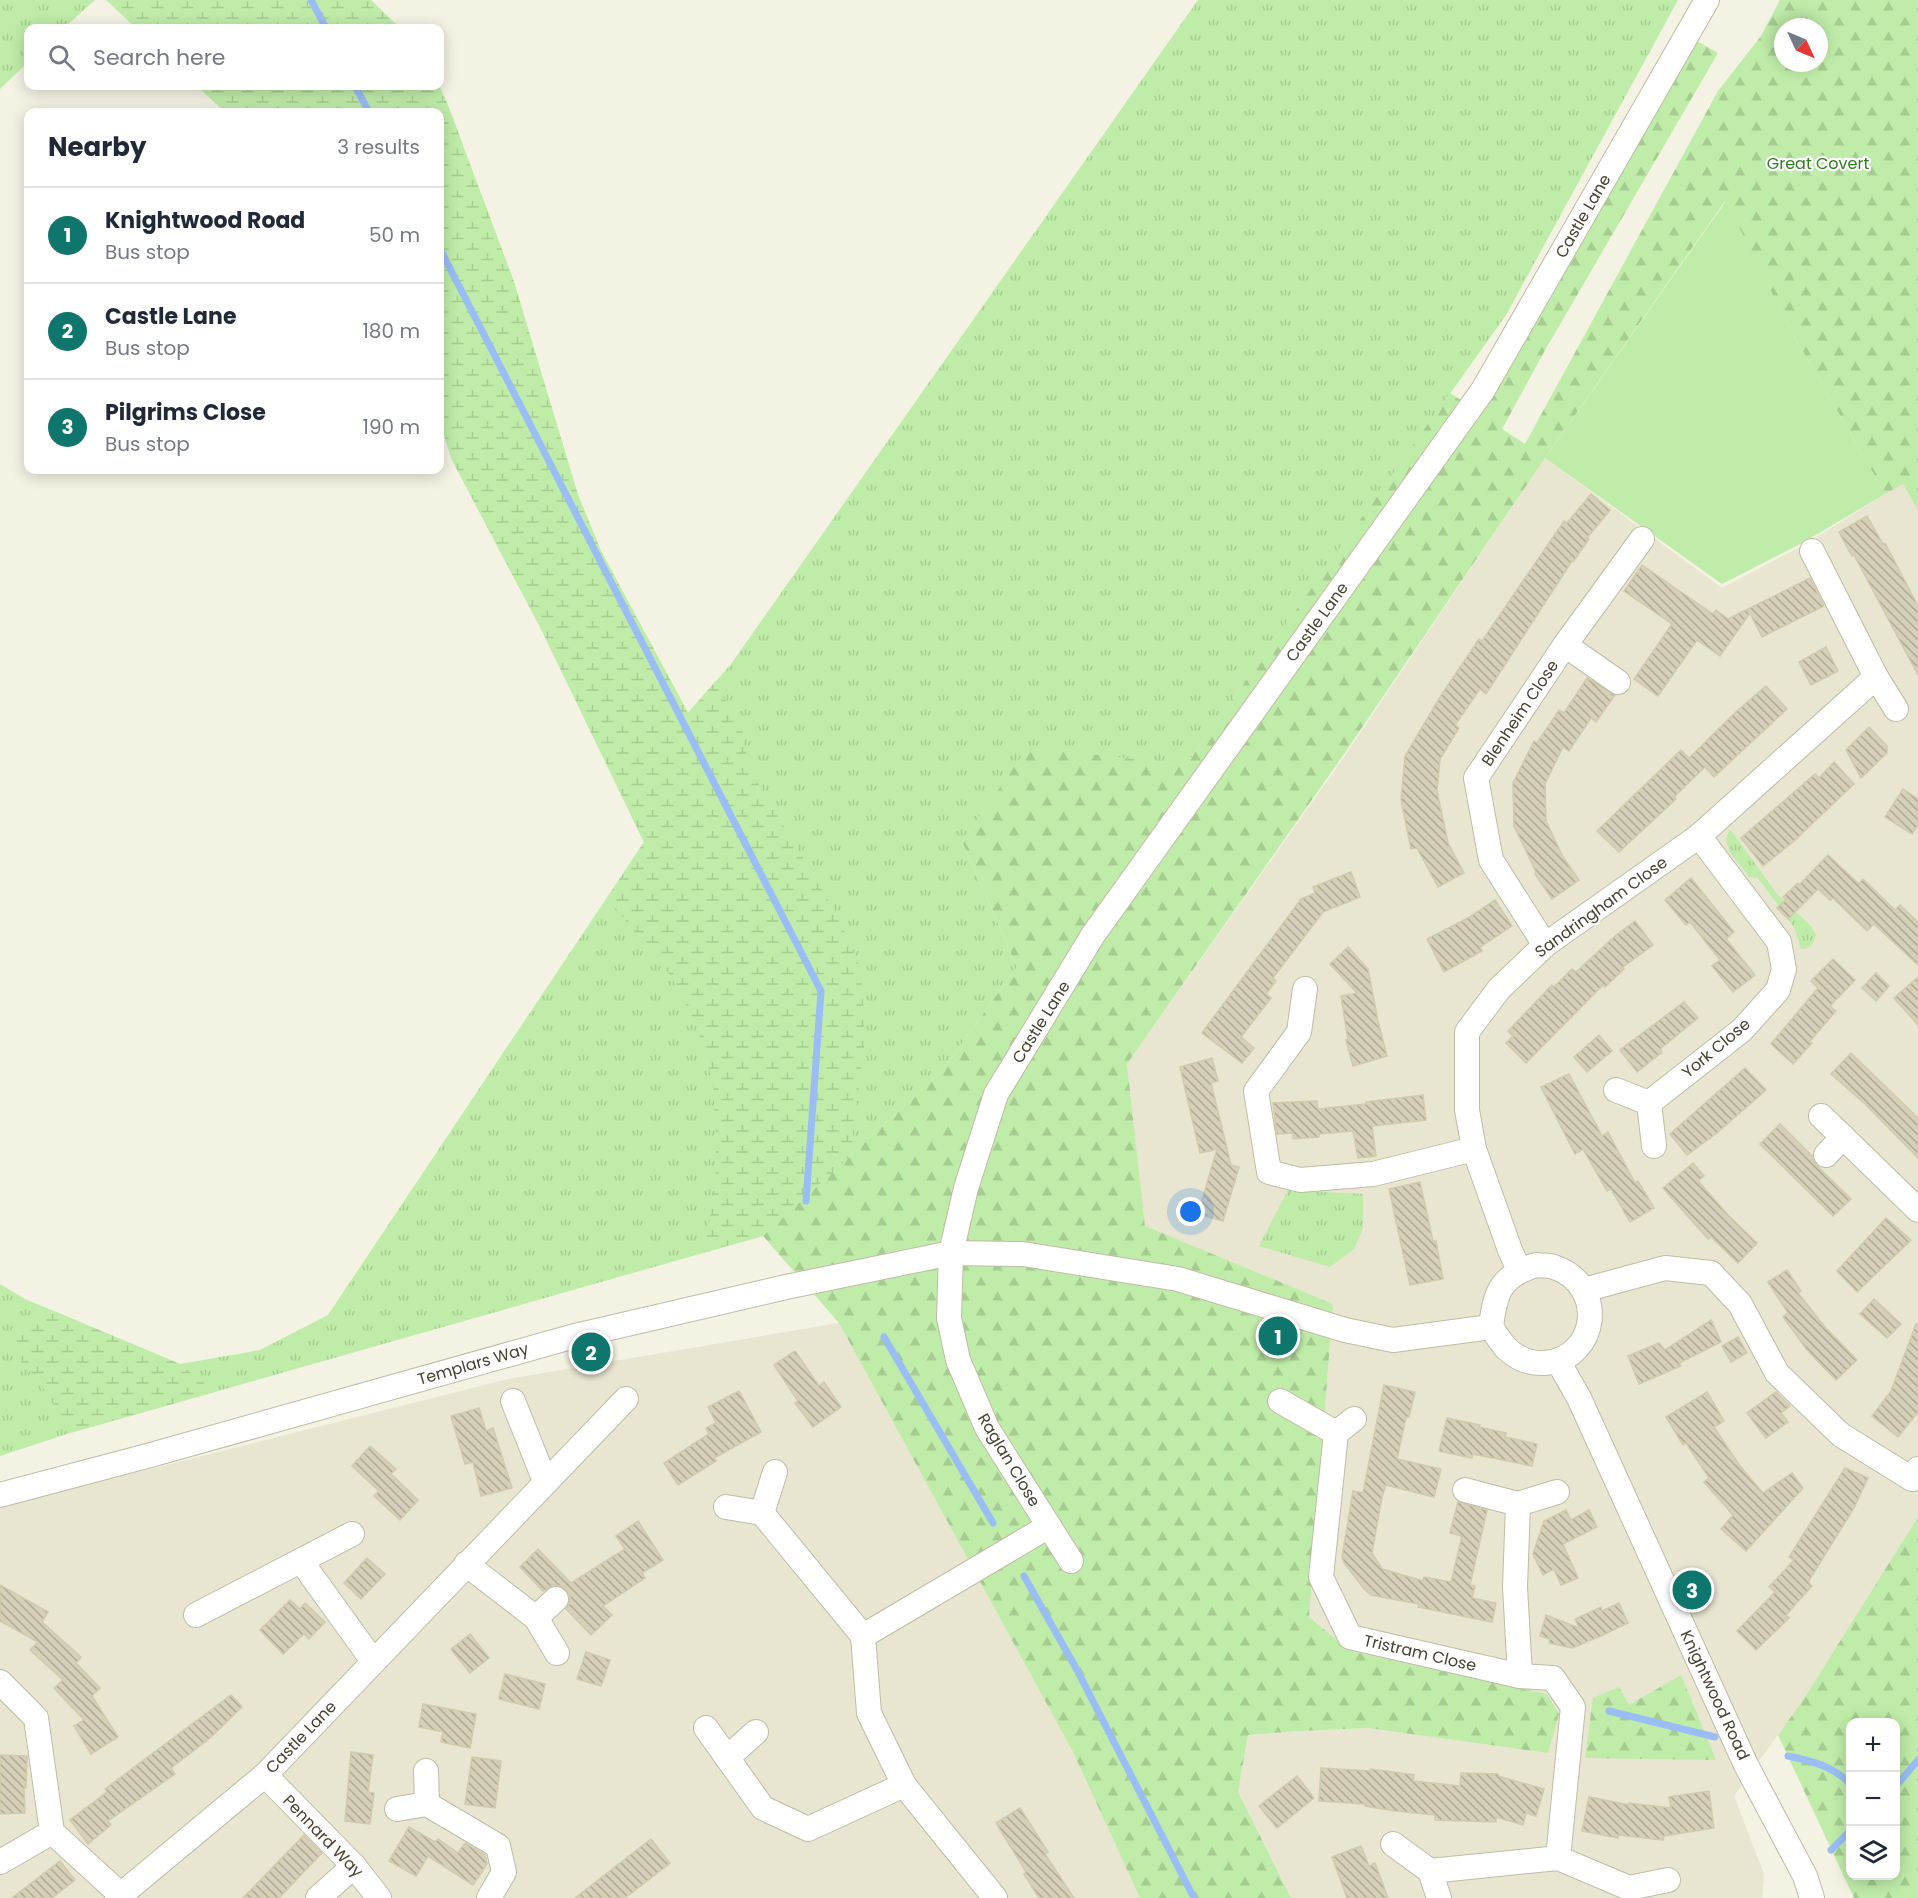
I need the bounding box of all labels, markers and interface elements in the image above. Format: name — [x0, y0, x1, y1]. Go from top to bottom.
north arrow — [1774, 18, 1828, 72]
search box — [24, 24, 444, 90]
icon: search — [45, 41, 78, 74]
text: Search here — [93, 42, 226, 73]
text: Nearby — [48, 129, 146, 165]
text: 3 results — [337, 133, 420, 161]
park label: Great Covert — [1767, 152, 1869, 175]
street label: Castle Lane — [1550, 170, 1616, 262]
text: Knightwood Road — [105, 205, 305, 236]
text: 1 — [64, 221, 71, 249]
text: 50 m — [369, 221, 420, 249]
text: Bus stop — [105, 238, 190, 266]
text: Castle Lane — [105, 301, 236, 332]
text: 2 — [62, 317, 73, 345]
text: 180 m — [362, 317, 420, 345]
text: Bus stop — [105, 334, 190, 362]
text: Pilgrims Close — [105, 397, 266, 428]
text: 3 — [61, 413, 74, 441]
text: 190 m — [363, 413, 420, 441]
text: Bus stop — [105, 430, 190, 458]
street label: Castle Lane — [1280, 577, 1354, 667]
street label: Blenheim Close — [1476, 655, 1564, 771]
street label: Sandringham Close — [1530, 851, 1672, 963]
street label: Castle Lane — [1007, 976, 1076, 1068]
street label: York Close — [1677, 1013, 1755, 1083]
your location — [1176, 1197, 1205, 1226]
pin: 1 — [1258, 1314, 1298, 1358]
pin: 2 — [572, 1330, 610, 1374]
street label: Templars Way — [415, 1337, 531, 1391]
street label: Raglan Close — [972, 1409, 1046, 1511]
pin: 3 — [1672, 1568, 1712, 1612]
street label: Knightwood Road — [1675, 1626, 1755, 1764]
street label: Tristram Close — [1361, 1629, 1479, 1677]
street label: Castle Lane — [260, 1695, 342, 1779]
map controls — [1846, 1718, 1900, 1880]
button: + — [1846, 1718, 1900, 1772]
button: − — [1846, 1772, 1900, 1826]
street label: Pennard Way — [278, 1790, 368, 1882]
button: layers — [1846, 1826, 1900, 1880]

